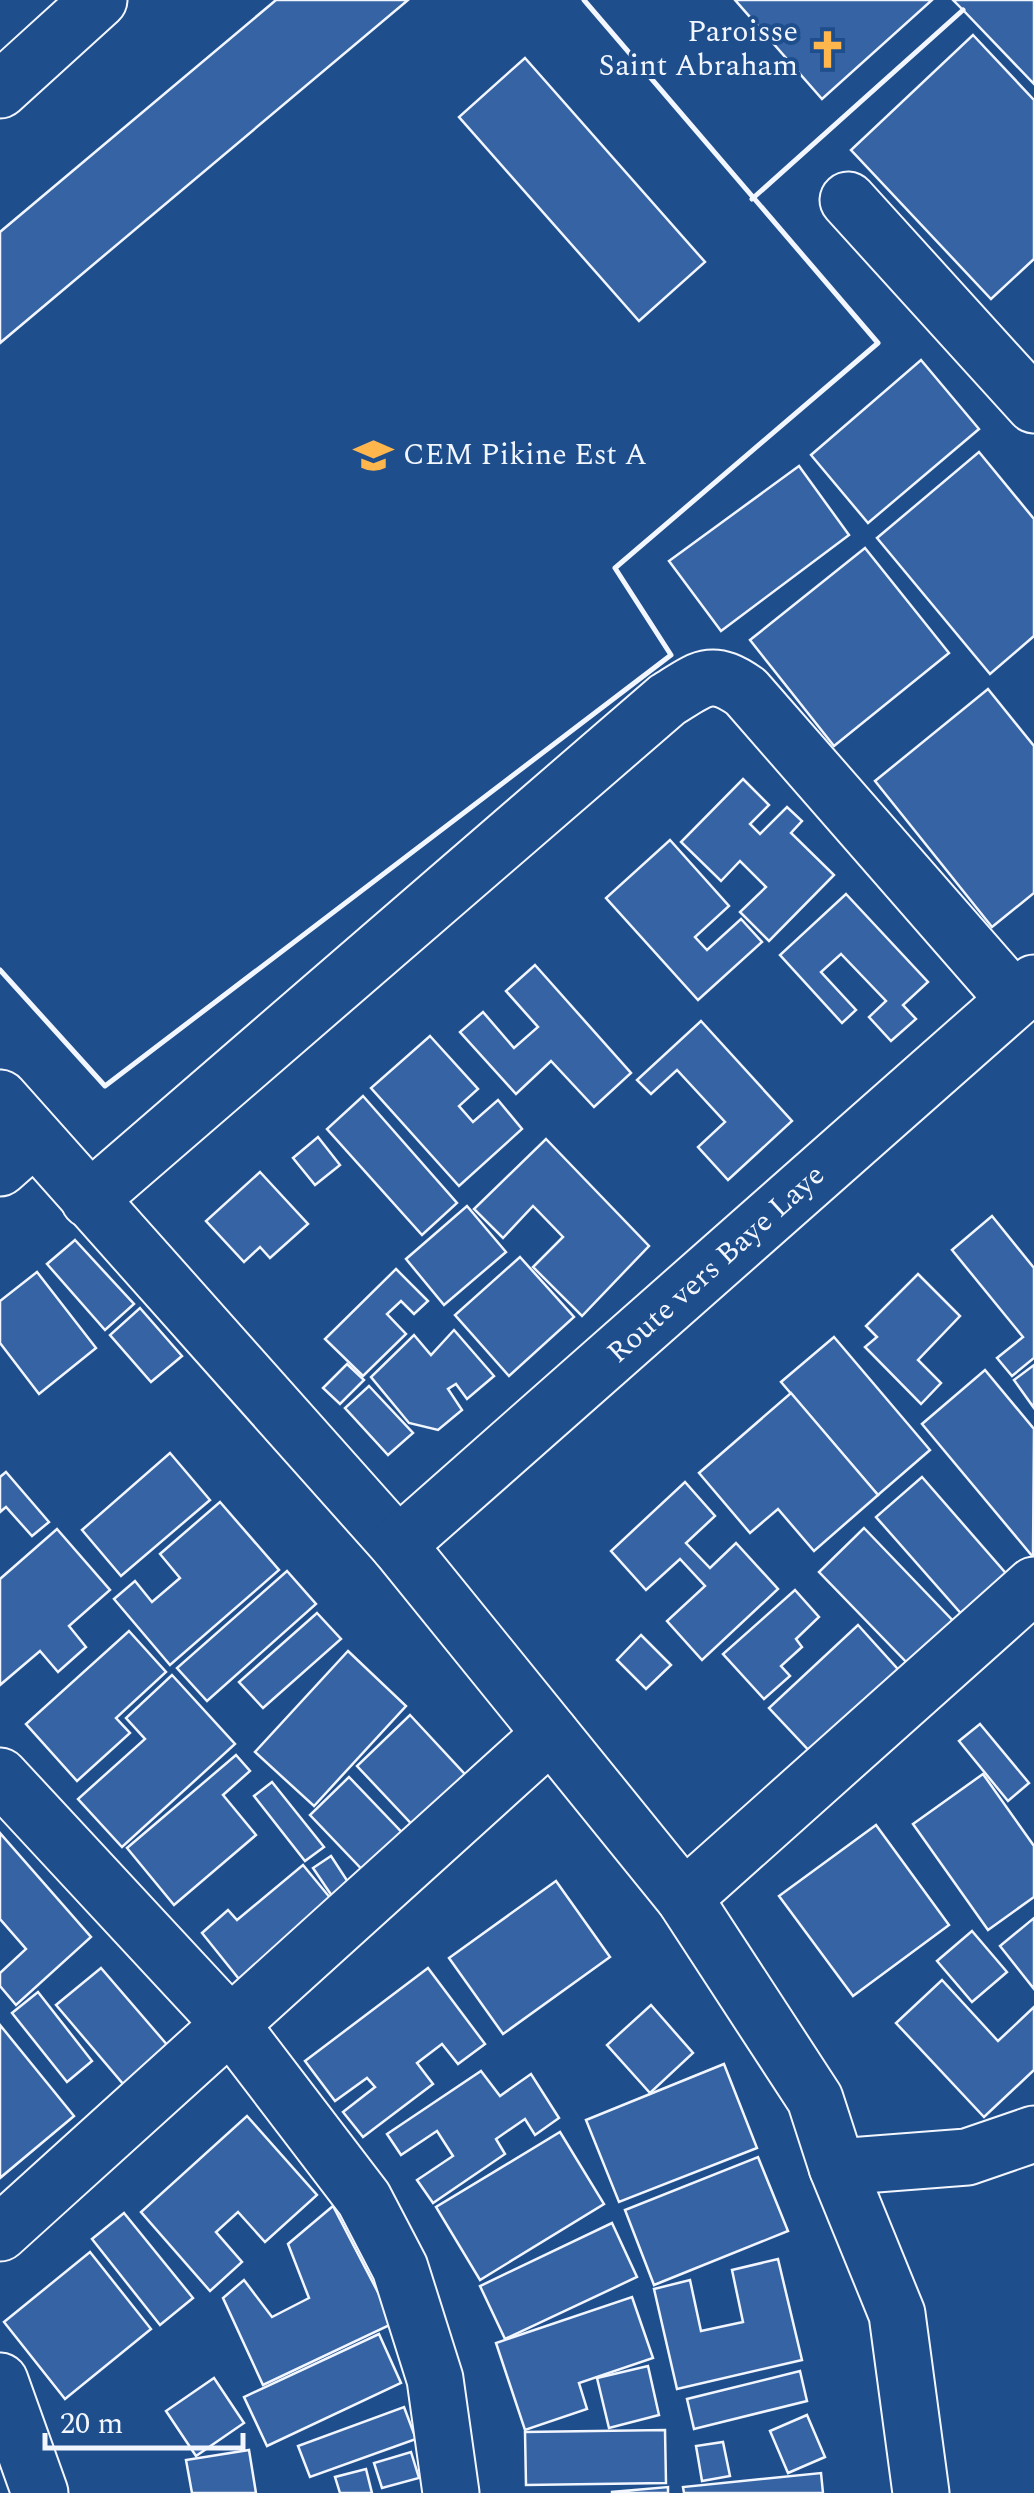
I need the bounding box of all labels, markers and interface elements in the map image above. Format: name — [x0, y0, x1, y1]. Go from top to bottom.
place label: Paroisse Saint Abraham — [599, 9, 798, 89]
church icon: Paroisse Saint Abraham — [807, 28, 849, 70]
place label: CEM Pikine Est A — [403, 432, 647, 478]
school or university icon: CEM Pikine Est A — [352, 434, 394, 476]
street label: Route vers Baye Laye — [597, 1153, 835, 1375]
scale bar — [45, 2388, 242, 2450]
text: 20 m — [60, 2401, 123, 2447]

